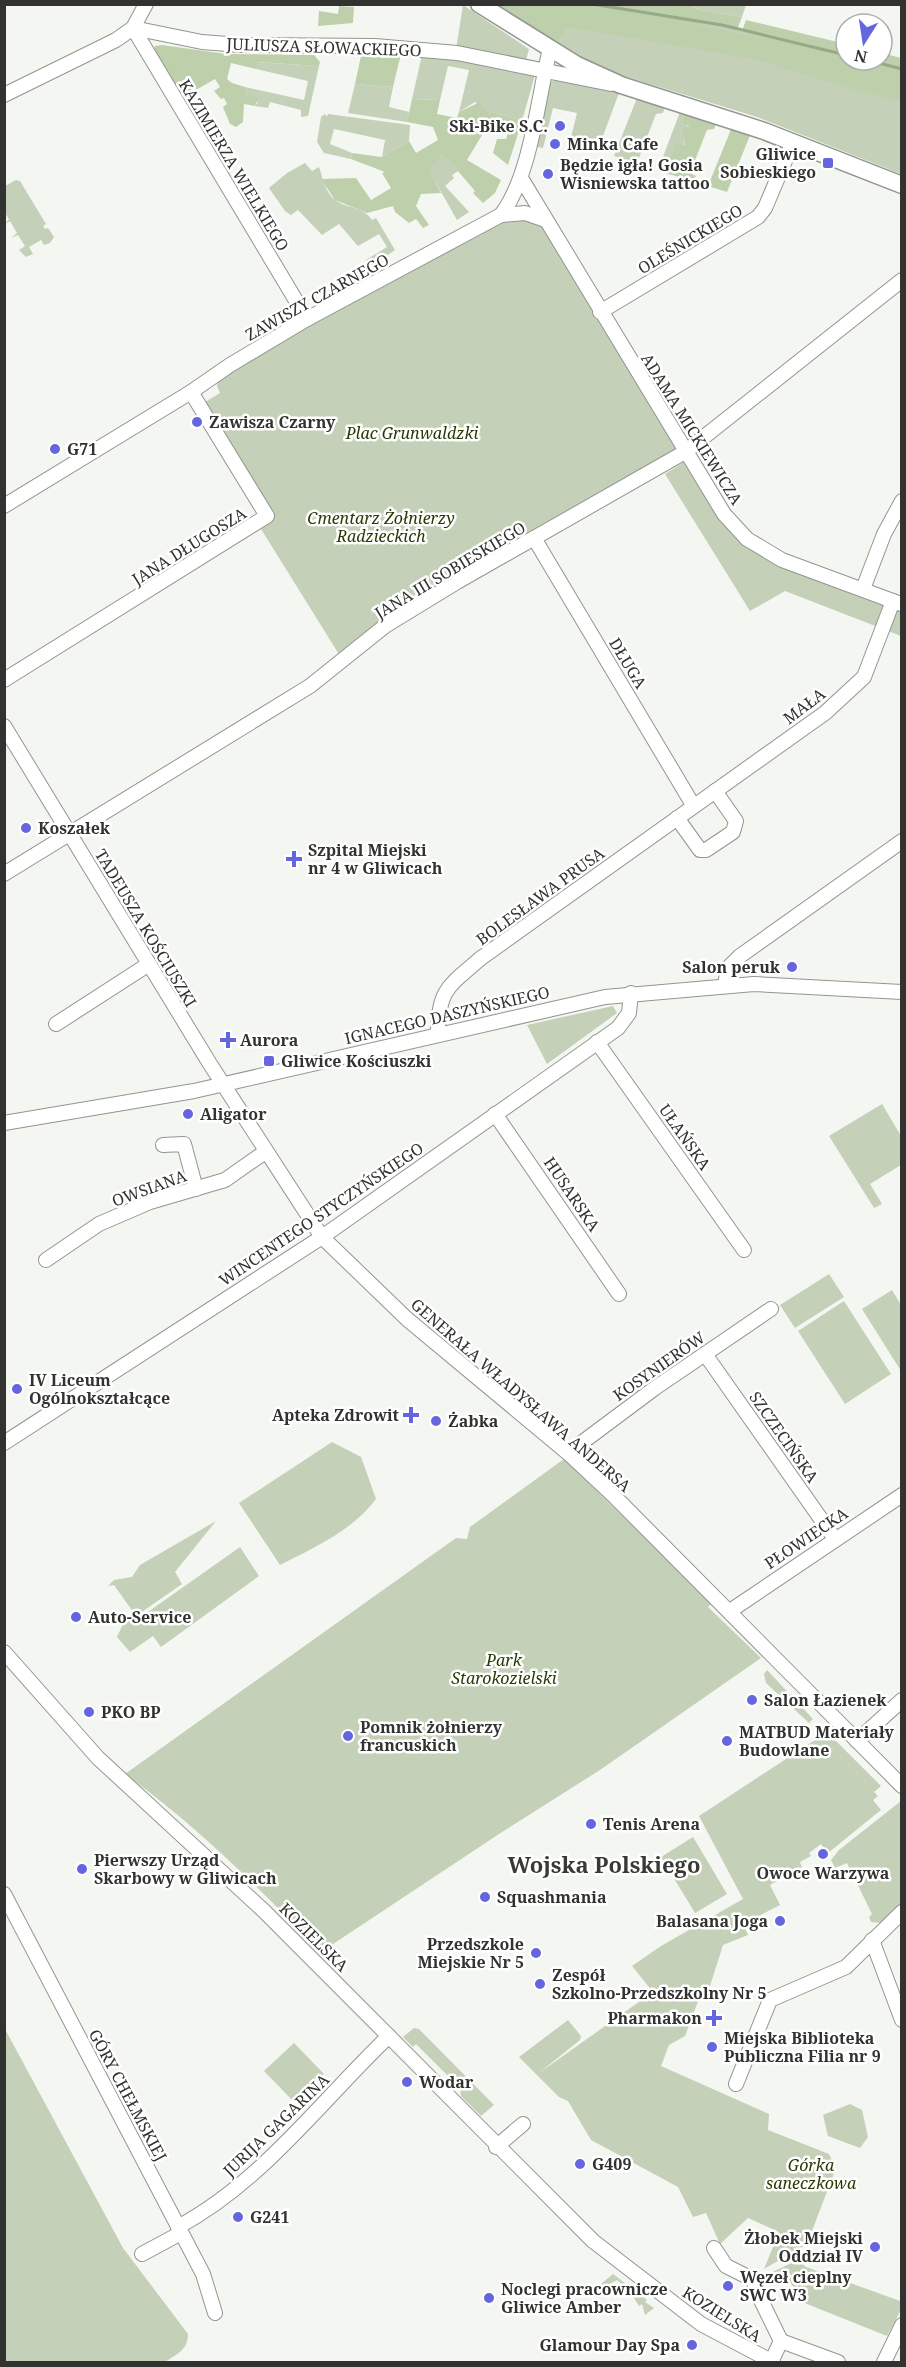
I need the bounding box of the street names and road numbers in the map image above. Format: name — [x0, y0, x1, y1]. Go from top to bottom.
street label: JULIUSZA SŁOWACKIEGO — [225, 33, 422, 61]
street label: KAZIMIERZA WIELKIEGO — [174, 75, 294, 255]
street label: OLEŚNICKIEGO — [633, 199, 747, 279]
street label: ZAWISZY CZARNEGO — [241, 248, 393, 346]
street label: ADAMA MICKIEWICZA — [636, 349, 748, 510]
street label: JANA DŁUGOSZA — [127, 502, 251, 590]
street label: JANA III SOBIESKIEGO — [370, 516, 530, 624]
street label: DŁUGA — [604, 633, 652, 693]
street label: MAŁA — [778, 682, 830, 729]
street label: BOLESŁAWA PRUSA — [472, 842, 609, 950]
street label: TADEUSZA KOŚCIUSZKI — [90, 845, 202, 1011]
street label: IGNACEGO DASZYŃSKIEGO — [342, 981, 552, 1049]
street label: UŁAŃSKA — [654, 1100, 716, 1175]
street label: WINCENTEGO STYCZYŃSKIEGO — [214, 1137, 428, 1291]
street label: HUSARSKA — [539, 1152, 605, 1236]
street label: OWSIANA — [109, 1164, 190, 1212]
street label: GENERAŁA WŁADYSŁAWA ANDERSA — [406, 1293, 636, 1497]
street label: KOSYNIERÓW — [609, 1326, 710, 1406]
street label: SZCZECIŃSKA — [744, 1387, 824, 1488]
street label: PŁOWIECKA — [760, 1502, 853, 1574]
street label: KOZIELSKA — [275, 1898, 354, 1977]
street label: GÓRY CHEŁMSKIEJ — [84, 2025, 172, 2165]
street label: JURIJA GAGARINA — [217, 2068, 334, 2182]
street label: KOZIELSKA — [678, 2281, 766, 2347]

